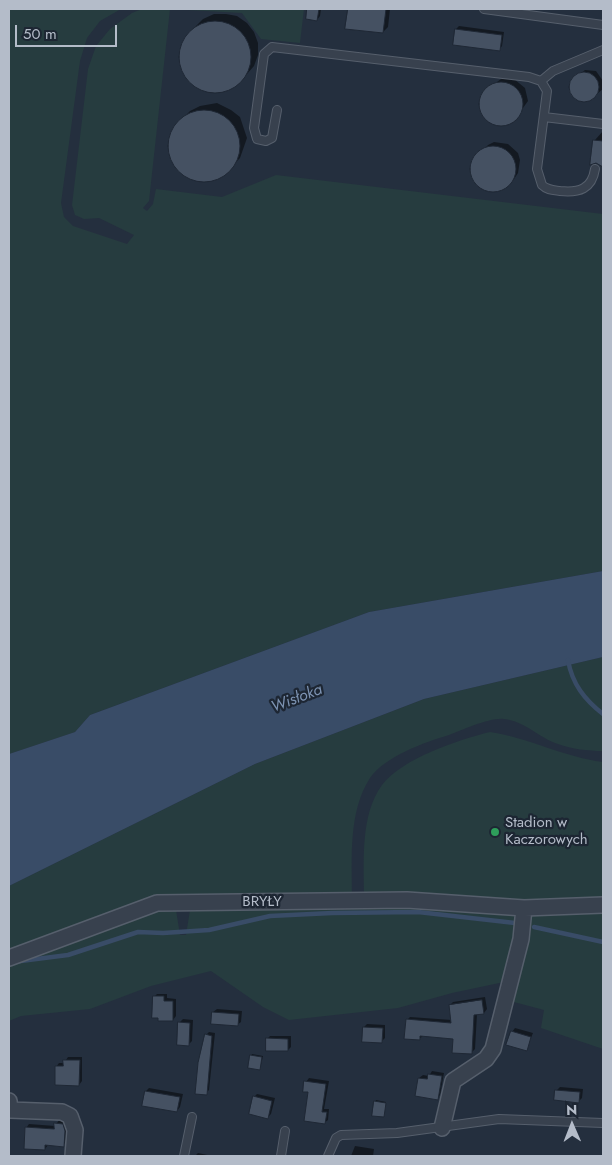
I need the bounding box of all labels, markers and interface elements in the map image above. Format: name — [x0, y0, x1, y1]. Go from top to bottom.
scale bar — [18, 15, 120, 47]
text: 50 m — [23, 23, 57, 45]
water label: Wisłoka — [269, 680, 325, 718]
place label: Stadion w Kaczorowych — [505, 814, 588, 849]
marker: Stadion w Kaczorowych — [489, 826, 501, 838]
street label: BRYŁY — [242, 893, 282, 911]
north arrow — [547, 1100, 597, 1150]
text: N — [566, 1100, 577, 1120]

